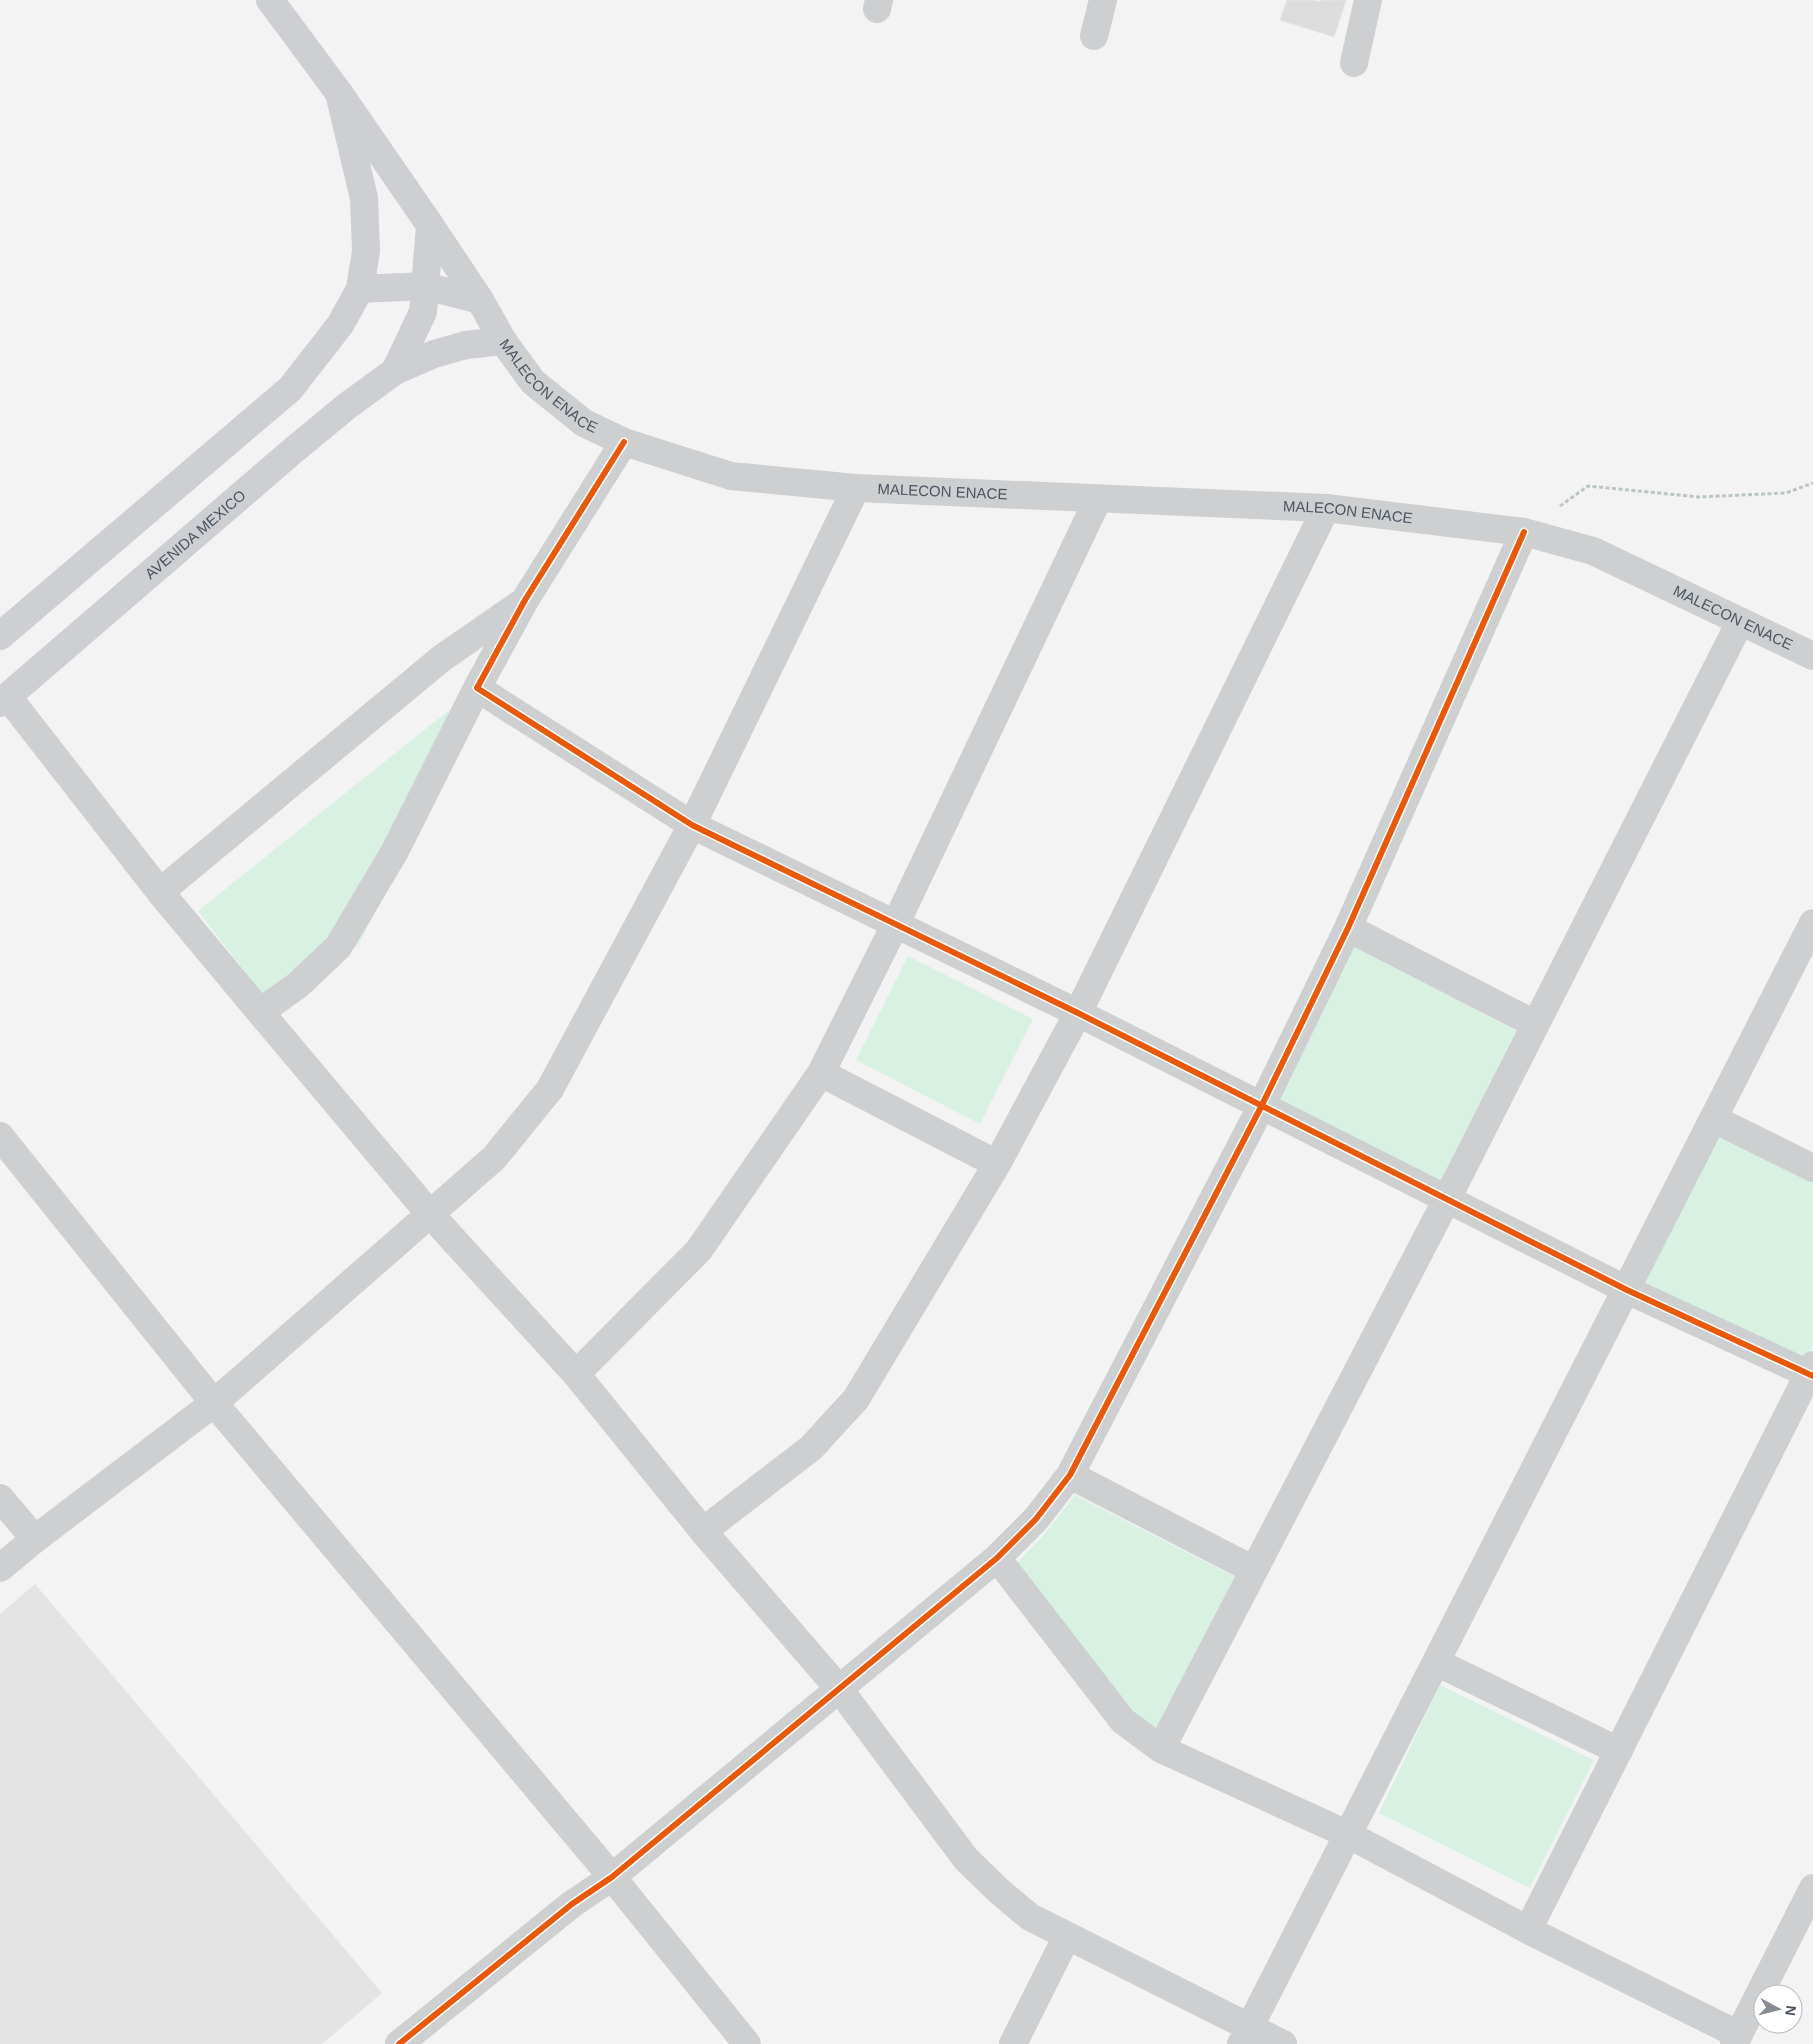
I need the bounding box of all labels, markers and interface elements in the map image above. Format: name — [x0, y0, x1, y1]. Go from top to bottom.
street label: MALECON ENACE — [496, 336, 600, 436]
street label: MALECON ENACE — [877, 480, 1008, 502]
street label: AVENIDA MEXICO — [141, 486, 249, 582]
street label: MALECON ENACE — [1283, 497, 1414, 526]
street label: MALECON ENACE — [1671, 582, 1796, 653]
north arrow — [1753, 1984, 1803, 2034]
text: N — [1782, 2005, 1799, 2017]

